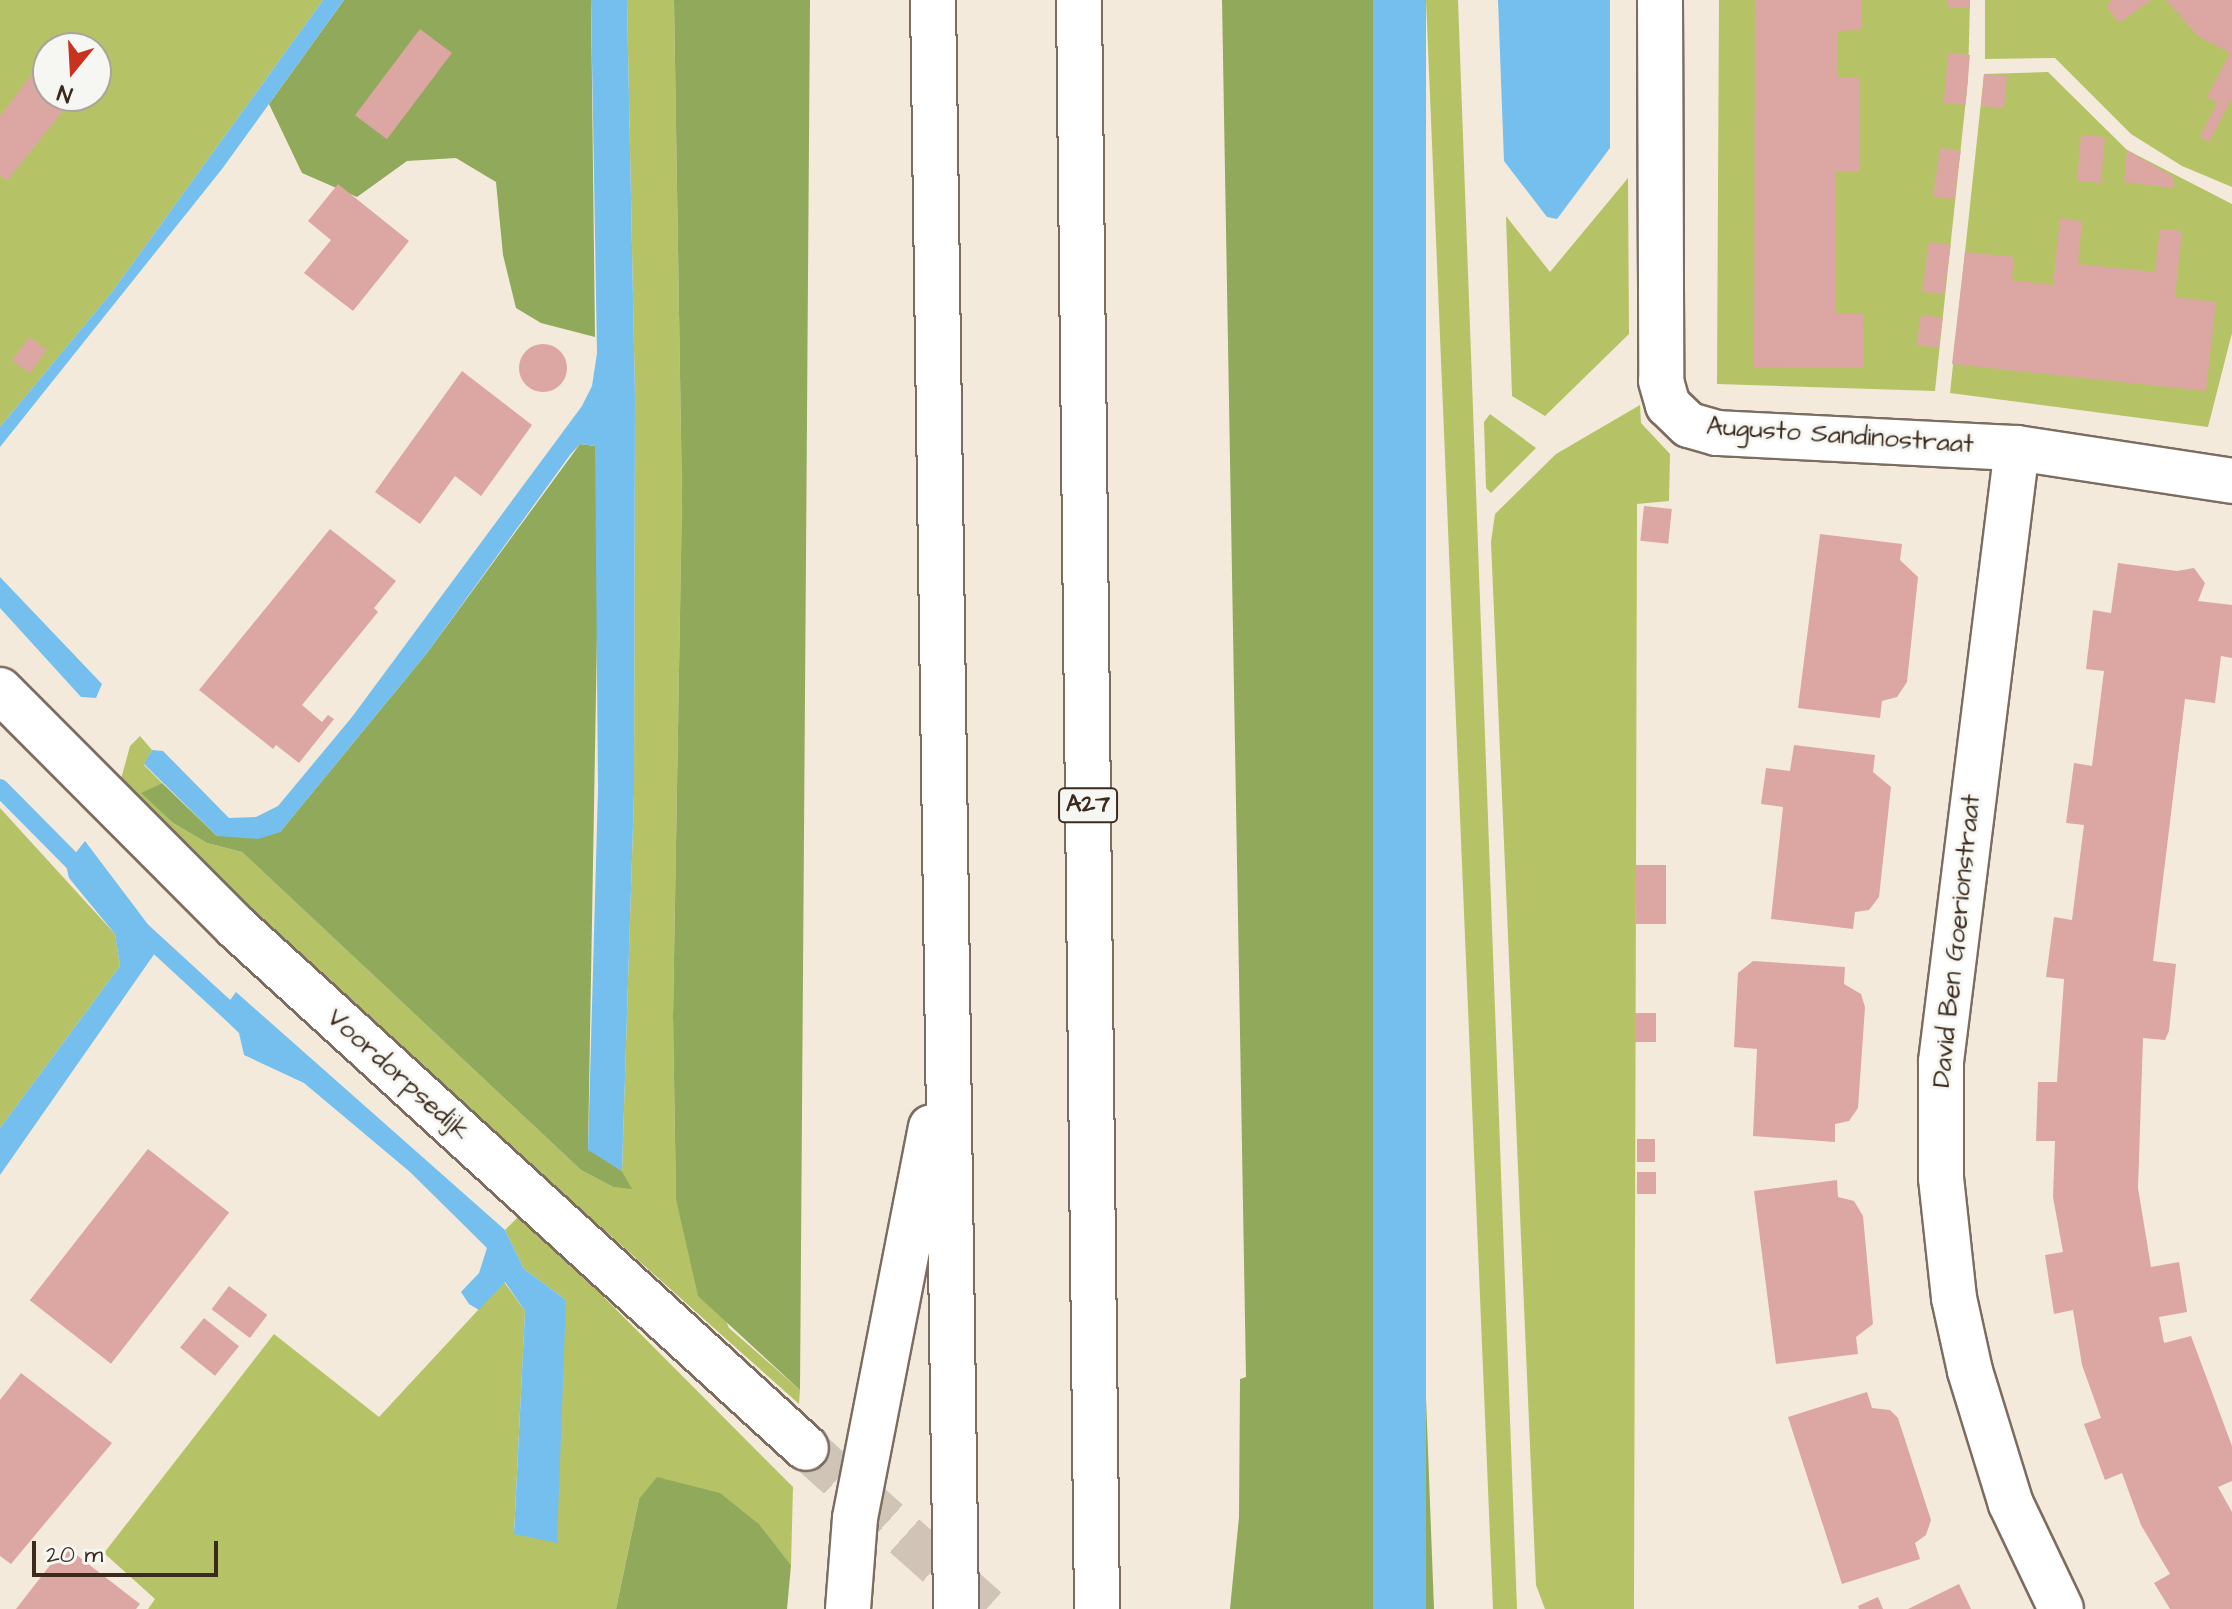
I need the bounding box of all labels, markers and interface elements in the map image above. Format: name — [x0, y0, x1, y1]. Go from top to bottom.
north arrow — [32, 32, 112, 112]
text: N — [54, 77, 76, 110]
street label: Augusto Sandinostraat — [1705, 411, 1975, 461]
road number: A27 — [1058, 785, 1118, 825]
street label: David Ben Goerionstraat — [1926, 793, 1988, 1089]
street label: Voordorpsedijk — [320, 1003, 476, 1147]
scale bar — [36, 1525, 222, 1575]
text: 20 m — [46, 1538, 103, 1572]

